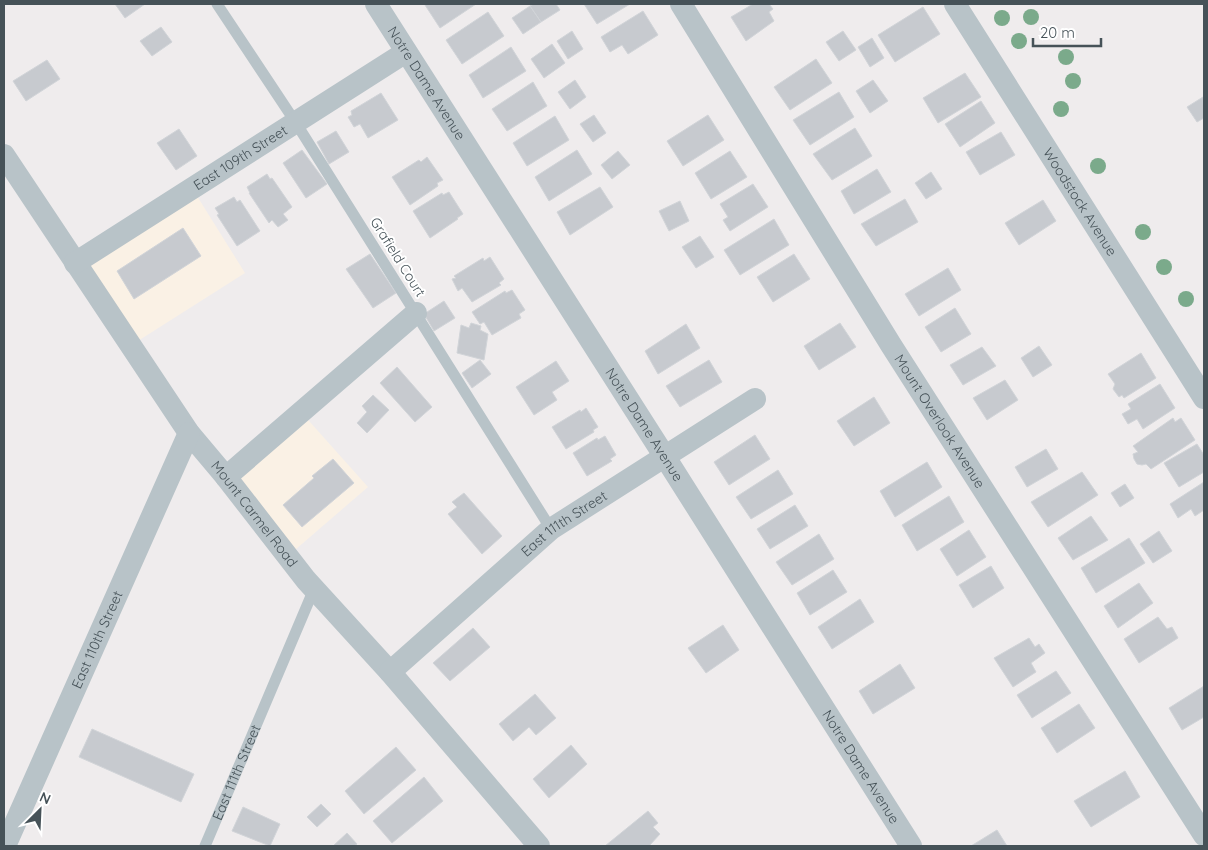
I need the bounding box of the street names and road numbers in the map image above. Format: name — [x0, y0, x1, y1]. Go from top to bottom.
street label: Notre Dame Avenue — [384, 23, 469, 143]
street label: East 109th Street — [190, 121, 291, 194]
street label: Woodstock Avenue — [1039, 144, 1121, 260]
street label: Grafield Court — [366, 214, 430, 300]
street label: Mount Overlook Avenue — [890, 351, 989, 492]
street label: Notre Dame Avenue — [601, 365, 687, 485]
street label: Mount Carmel Road — [207, 457, 302, 571]
street label: East 111th Street — [517, 487, 611, 561]
street label: East 110th Street — [67, 588, 127, 691]
street label: Notre Dame Avenue — [818, 707, 904, 827]
street label: East 111th Street — [208, 722, 265, 823]

